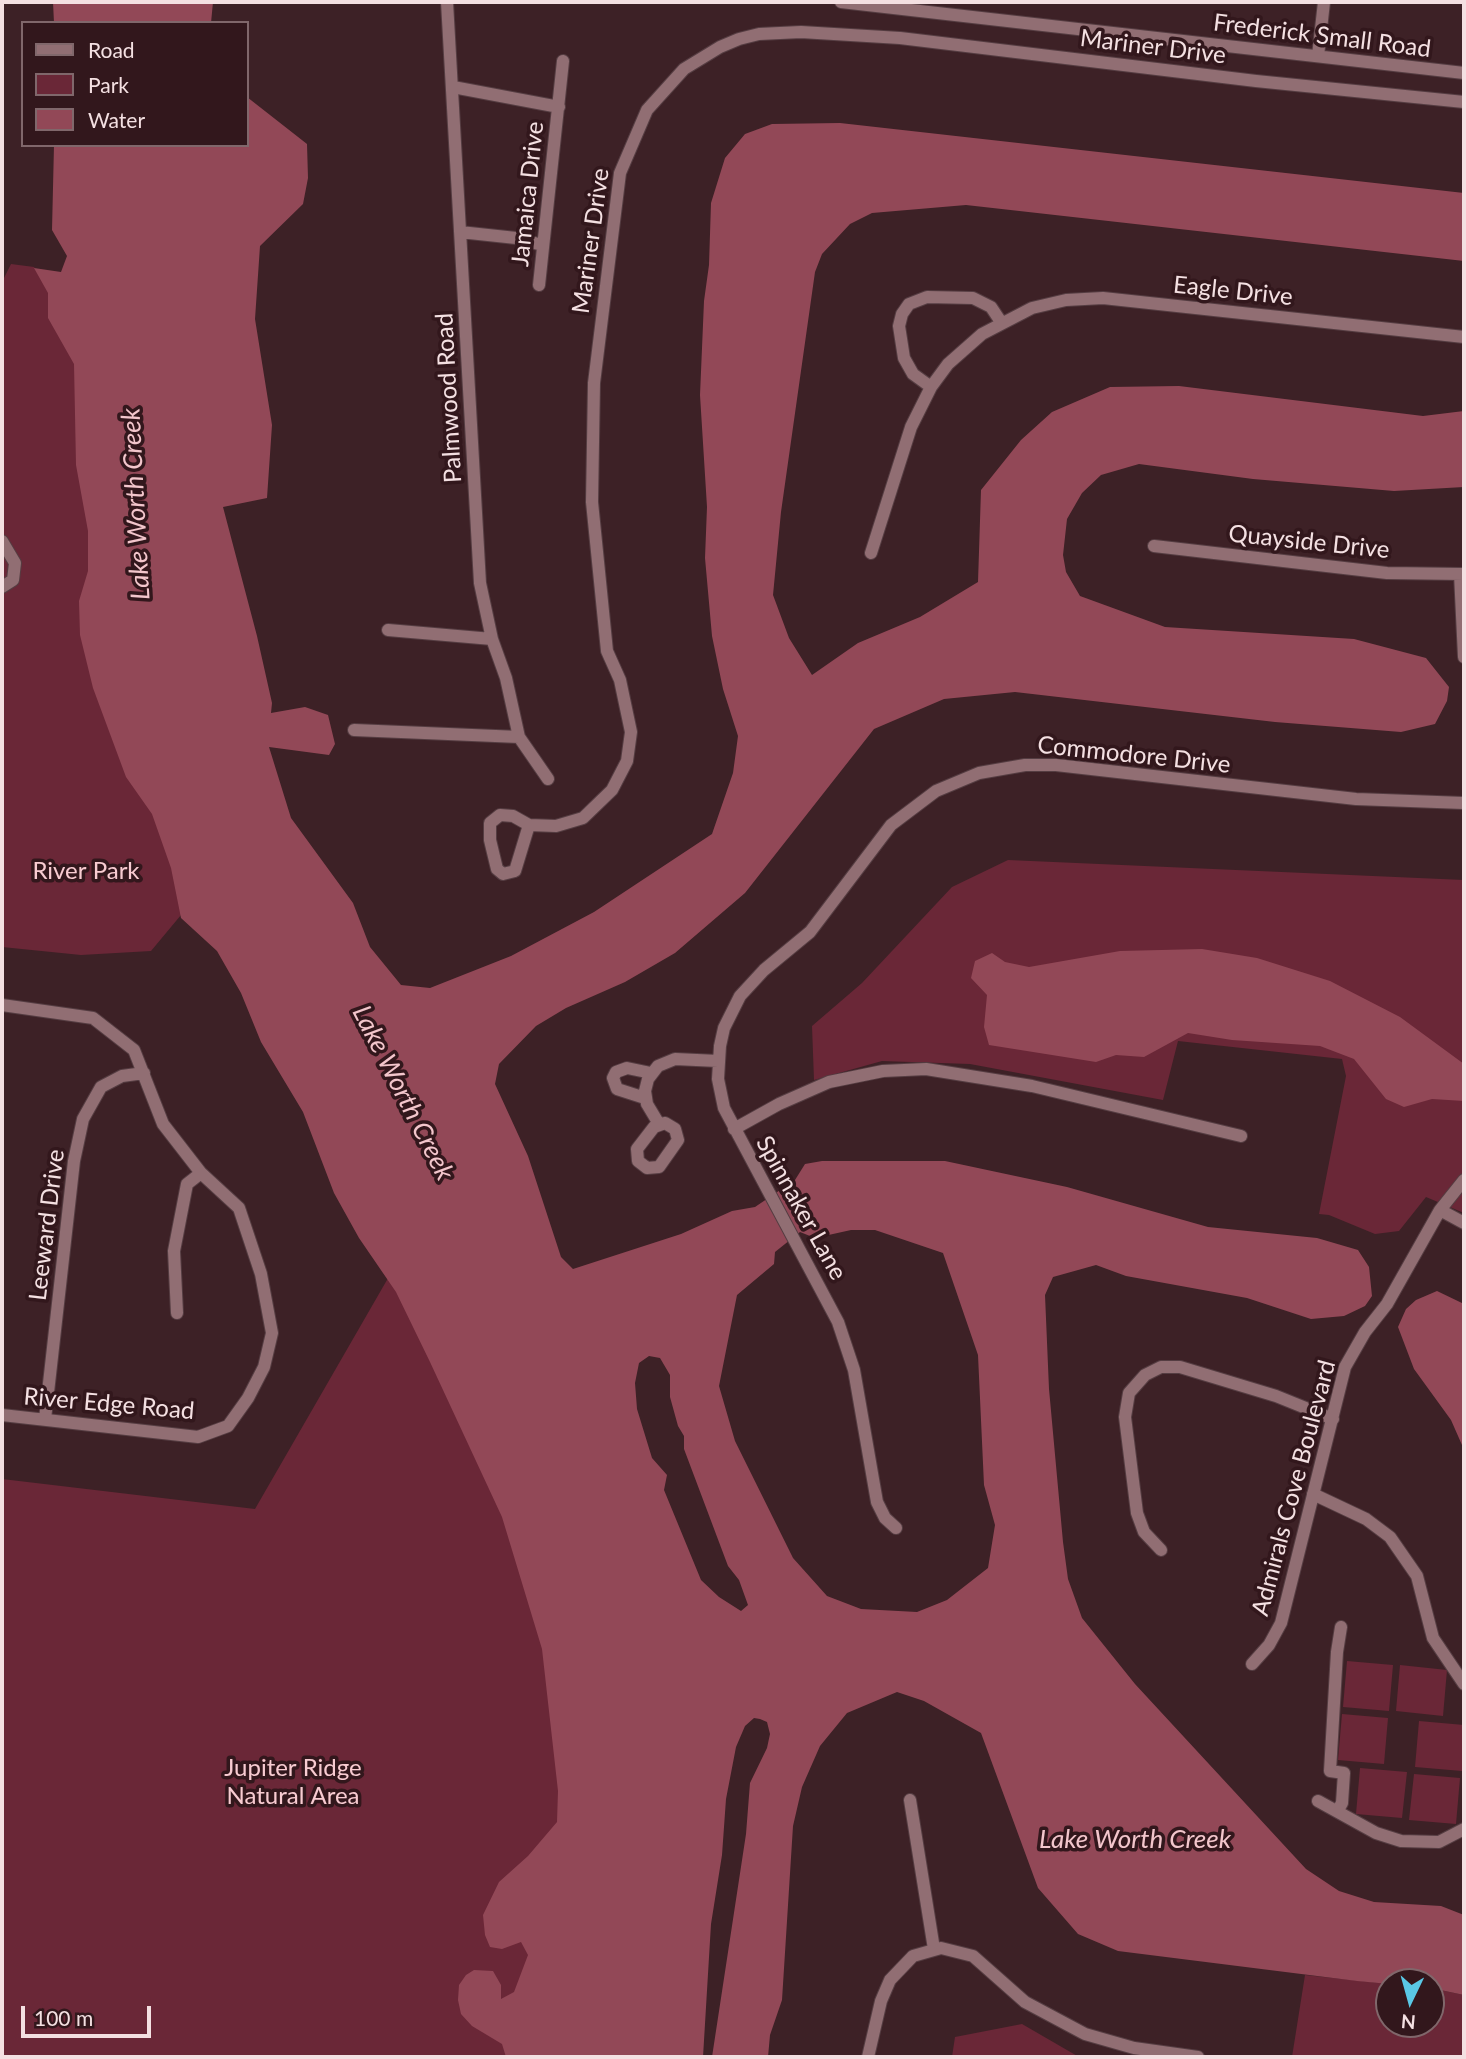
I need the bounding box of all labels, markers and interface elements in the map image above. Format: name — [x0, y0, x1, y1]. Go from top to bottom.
street label: Frederick Small Road — [1212, 8, 1432, 64]
legend — [21, 21, 248, 147]
street label: Mariner Drive — [1079, 24, 1227, 70]
text: Road — [88, 37, 135, 62]
text: Park — [88, 72, 129, 97]
text: Water — [88, 107, 145, 132]
street label: Jamaica Drive — [506, 120, 550, 268]
street label: Mariner Drive — [567, 166, 615, 316]
street label: Eagle Drive — [1172, 270, 1294, 312]
street label: Palmwood Road — [430, 312, 468, 484]
water label: Lake Worth Creek — [115, 407, 157, 601]
street label: Quayside Drive — [1227, 519, 1391, 565]
street label: Commodore Drive — [1036, 731, 1232, 779]
park label: River Park — [32, 857, 140, 885]
water label: Lake Worth Creek — [346, 1000, 460, 1186]
street label: Spinnaker Lane — [750, 1131, 852, 1285]
street label: Leeward Drive — [23, 1148, 71, 1302]
street label: Admirals Cove Boulevard — [1246, 1357, 1342, 1619]
street label: River Edge Road — [22, 1382, 196, 1426]
park label: Jupiter Ridge Natural Area — [224, 1754, 362, 1810]
water label: Lake Worth Creek — [1039, 1824, 1231, 1856]
north arrow — [1375, 1968, 1445, 2038]
scale bar — [24, 1993, 154, 2037]
text: 100 m — [34, 2005, 93, 2030]
text: N — [1400, 2010, 1417, 2035]

